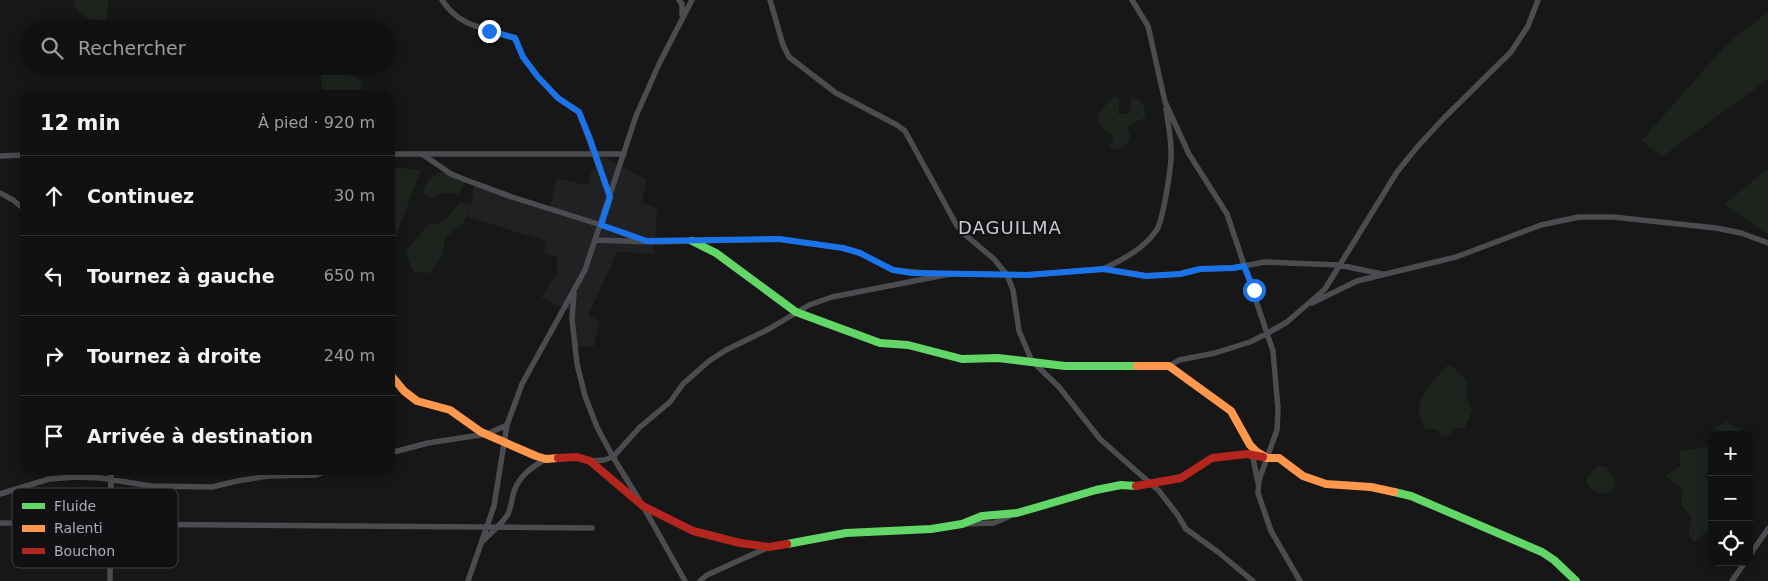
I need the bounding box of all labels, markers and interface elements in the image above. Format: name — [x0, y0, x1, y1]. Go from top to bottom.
search box — [20, 20, 395, 75]
route end — [478, 20, 501, 43]
icon: search — [38, 34, 66, 62]
text: Rechercher — [78, 37, 186, 59]
text: 12 min — [40, 111, 121, 135]
text: À pied · 920 m — [258, 113, 375, 132]
icon: ahead — [40, 182, 68, 210]
text: Continuez — [87, 185, 194, 207]
text: 30 m — [334, 186, 375, 205]
district label: DAGUILMA — [958, 217, 1062, 238]
icon: left — [40, 262, 68, 290]
text: Tournez à gauche — [87, 265, 275, 287]
text: 650 m — [324, 266, 375, 285]
route start — [1243, 279, 1266, 302]
icon: right — [40, 342, 68, 370]
text: Tournez à droite — [87, 345, 261, 367]
text: 240 m — [324, 346, 375, 365]
icon: arrive — [40, 422, 68, 450]
text: Arrivée à destination — [87, 425, 313, 447]
map controls — [1708, 431, 1753, 566]
button: + — [1708, 431, 1753, 476]
button: − — [1708, 476, 1753, 521]
legend — [12, 488, 178, 568]
text: Fluide — [54, 498, 96, 514]
text: Ralenti — [54, 520, 103, 536]
button: locate — [1708, 521, 1753, 566]
text: Bouchon — [54, 543, 115, 559]

